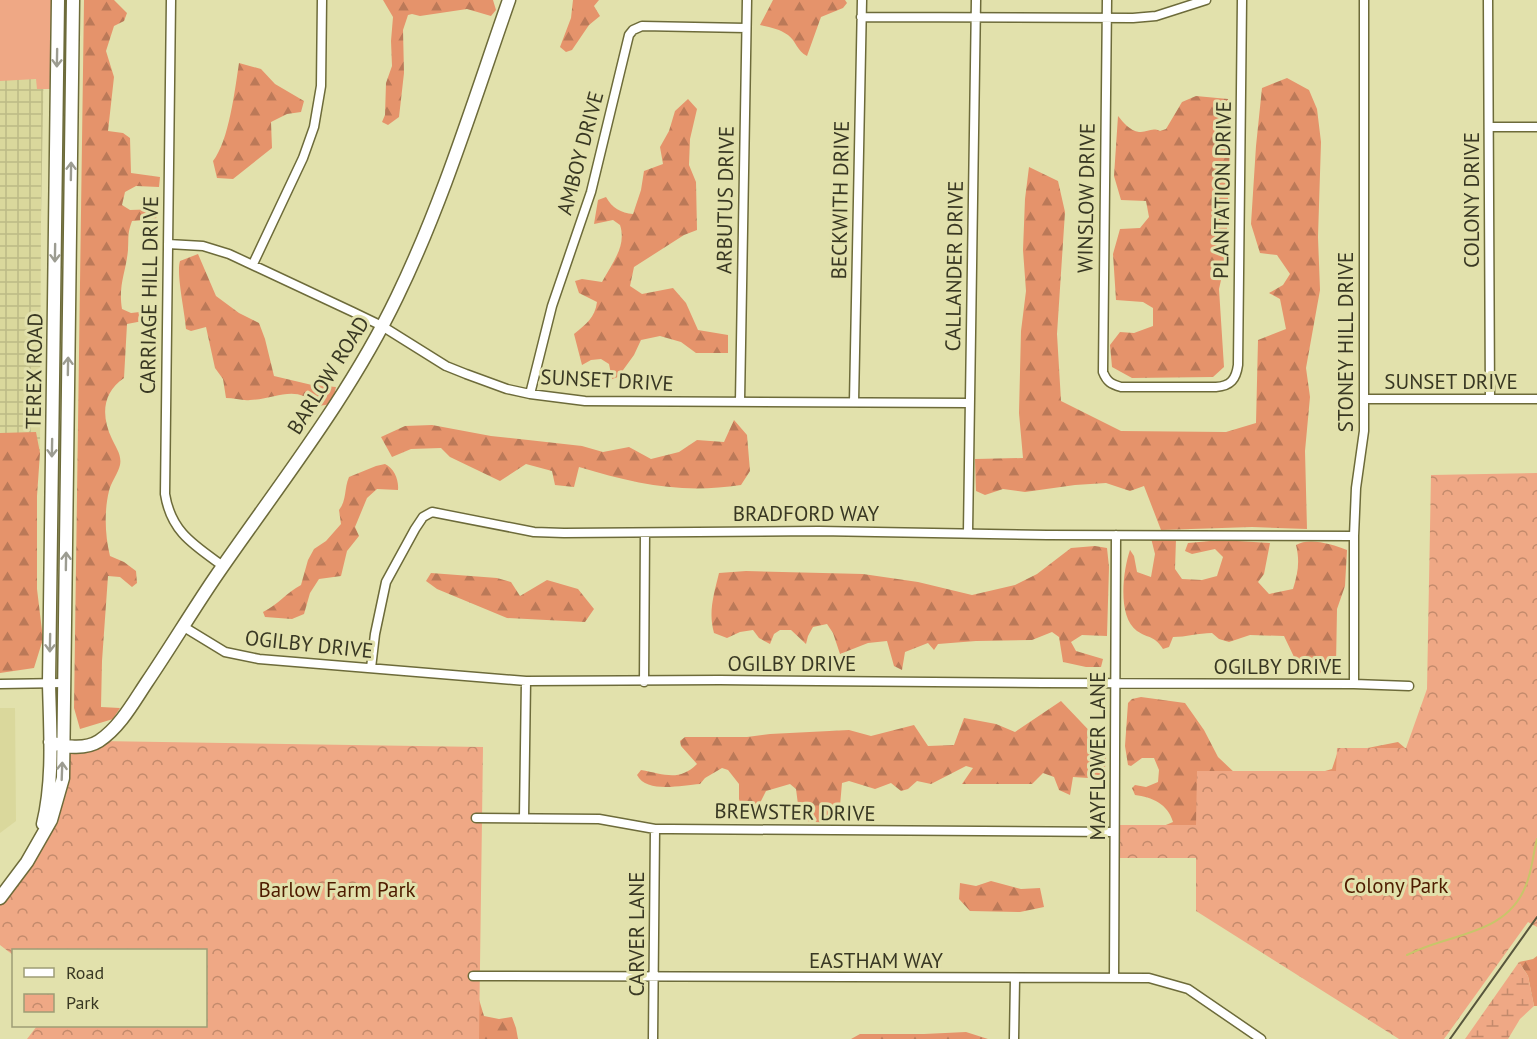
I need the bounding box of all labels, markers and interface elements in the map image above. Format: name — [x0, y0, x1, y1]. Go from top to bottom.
one-way arrow — [51, 48, 63, 68]
street label: AMBOY DRIVE — [551, 88, 609, 218]
street label: PLANTATION DRIVE — [1207, 101, 1237, 279]
street label: BECKWITH DRIVE — [825, 120, 855, 280]
street label: WINSLOW DRIVE — [1071, 123, 1101, 273]
street label: ARBUTUS DRIVE — [710, 126, 740, 274]
street label: COLONY DRIVE — [1458, 132, 1485, 268]
one-way arrow — [65, 161, 76, 181]
street label: CALLANDER DRIVE — [939, 180, 969, 352]
street label: CARRIAGE HILL DRIVE — [134, 196, 164, 394]
one-way arrow — [49, 243, 60, 263]
street label: STONEY HILL DRIVE — [1332, 252, 1359, 432]
street label: BARLOW ROAD — [281, 311, 375, 439]
street label: TEREX ROAD — [19, 313, 49, 429]
one-way arrow — [62, 356, 74, 376]
street label: SUNSET DRIVE — [540, 363, 674, 397]
street label: SUNSET DRIVE — [1384, 368, 1518, 395]
one-way arrow — [46, 438, 58, 458]
street label: BRADFORD WAY — [733, 500, 879, 527]
one-way arrow — [60, 551, 72, 571]
street label: OGILBY DRIVE — [244, 624, 374, 664]
one-way arrow — [44, 633, 55, 653]
street label: OGILBY DRIVE — [728, 650, 856, 677]
street label: OGILBY DRIVE — [1214, 653, 1342, 680]
street label: MAYFLOWER LANE — [1084, 672, 1111, 840]
one-way arrow — [57, 762, 68, 782]
street label: BREWSTER DRIVE — [714, 797, 876, 827]
street label: CARVER LANE — [623, 871, 650, 997]
park label: Colony Park — [1344, 872, 1448, 899]
park label: Barlow Farm Park — [258, 876, 416, 903]
street label: EASTHAM WAY — [809, 947, 943, 974]
legend — [12, 949, 207, 1027]
text: Road — [66, 961, 104, 984]
text: Park — [66, 991, 99, 1014]

